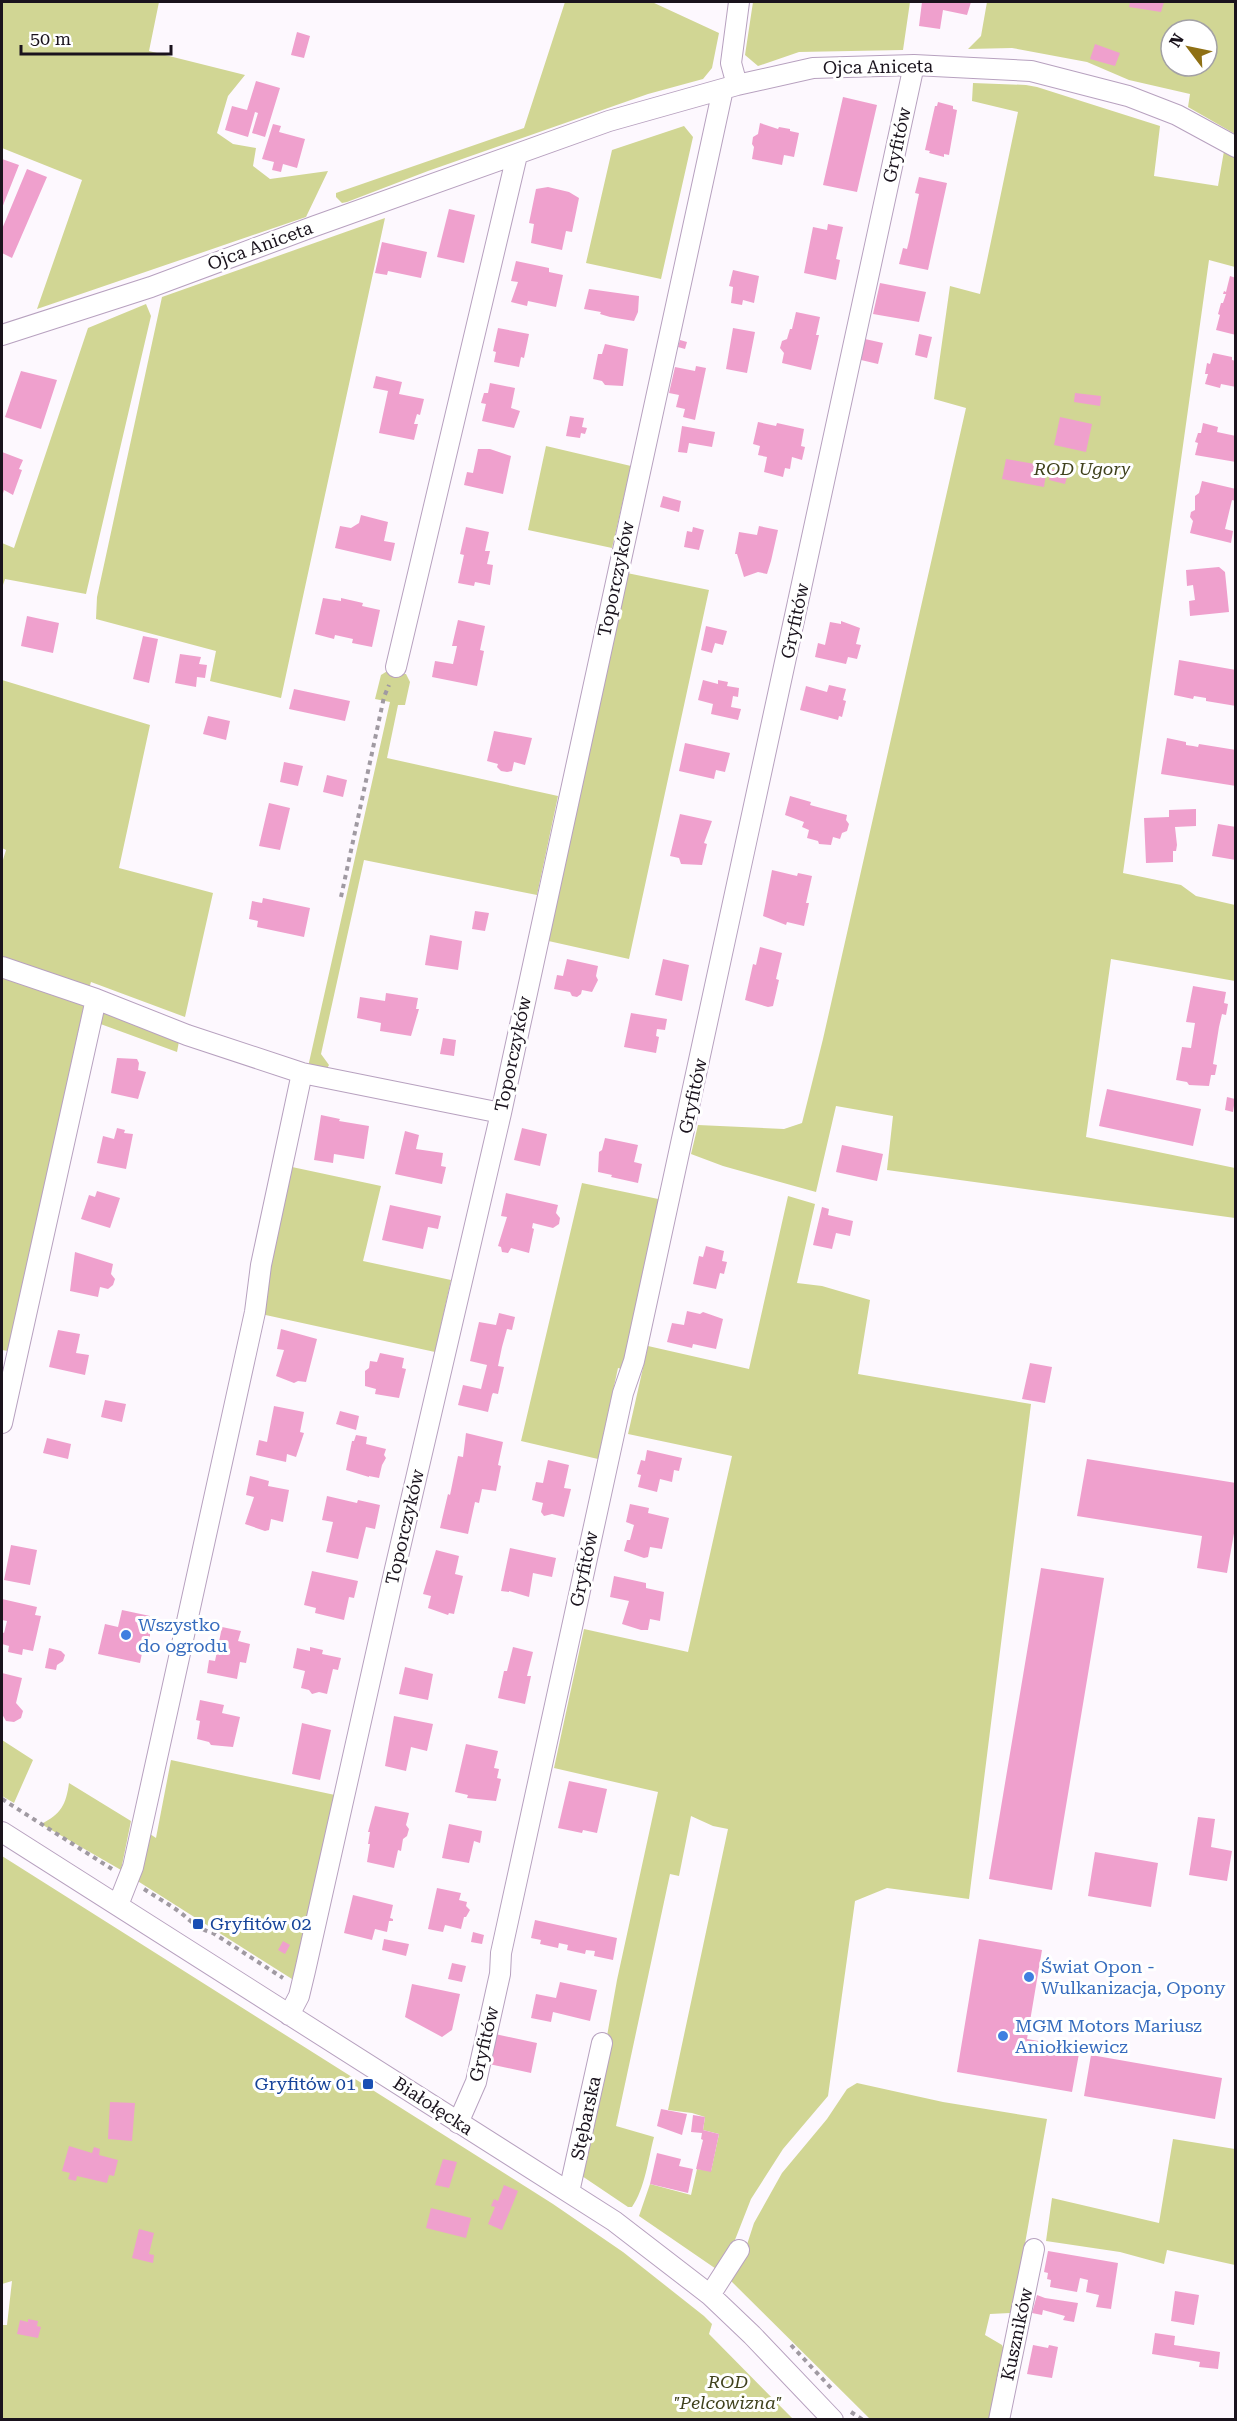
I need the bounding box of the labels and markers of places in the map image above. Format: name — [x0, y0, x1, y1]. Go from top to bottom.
place label: Wszystko do ogrodu — [138, 1614, 227, 1656]
marker: Wszystko do ogrodu — [119, 1628, 133, 1642]
place label: Gryfitów 02 — [210, 1913, 311, 1934]
marker: Gryfitów 02 — [191, 1917, 205, 1931]
place label: Świat Opon - Wulkanizacja, Opony — [1041, 1956, 1226, 1998]
marker: Świat Opon - Wulkanizacja, Opony — [1022, 1970, 1036, 1984]
place label: MGM Motors Mariusz Aniołkiewicz — [1015, 2015, 1202, 2057]
marker: MGM Motors Mariusz Aniołkiewicz — [996, 2029, 1010, 2043]
place label: Gryfitów 01 — [255, 2073, 356, 2094]
marker: Gryfitów 01 — [361, 2077, 375, 2091]

